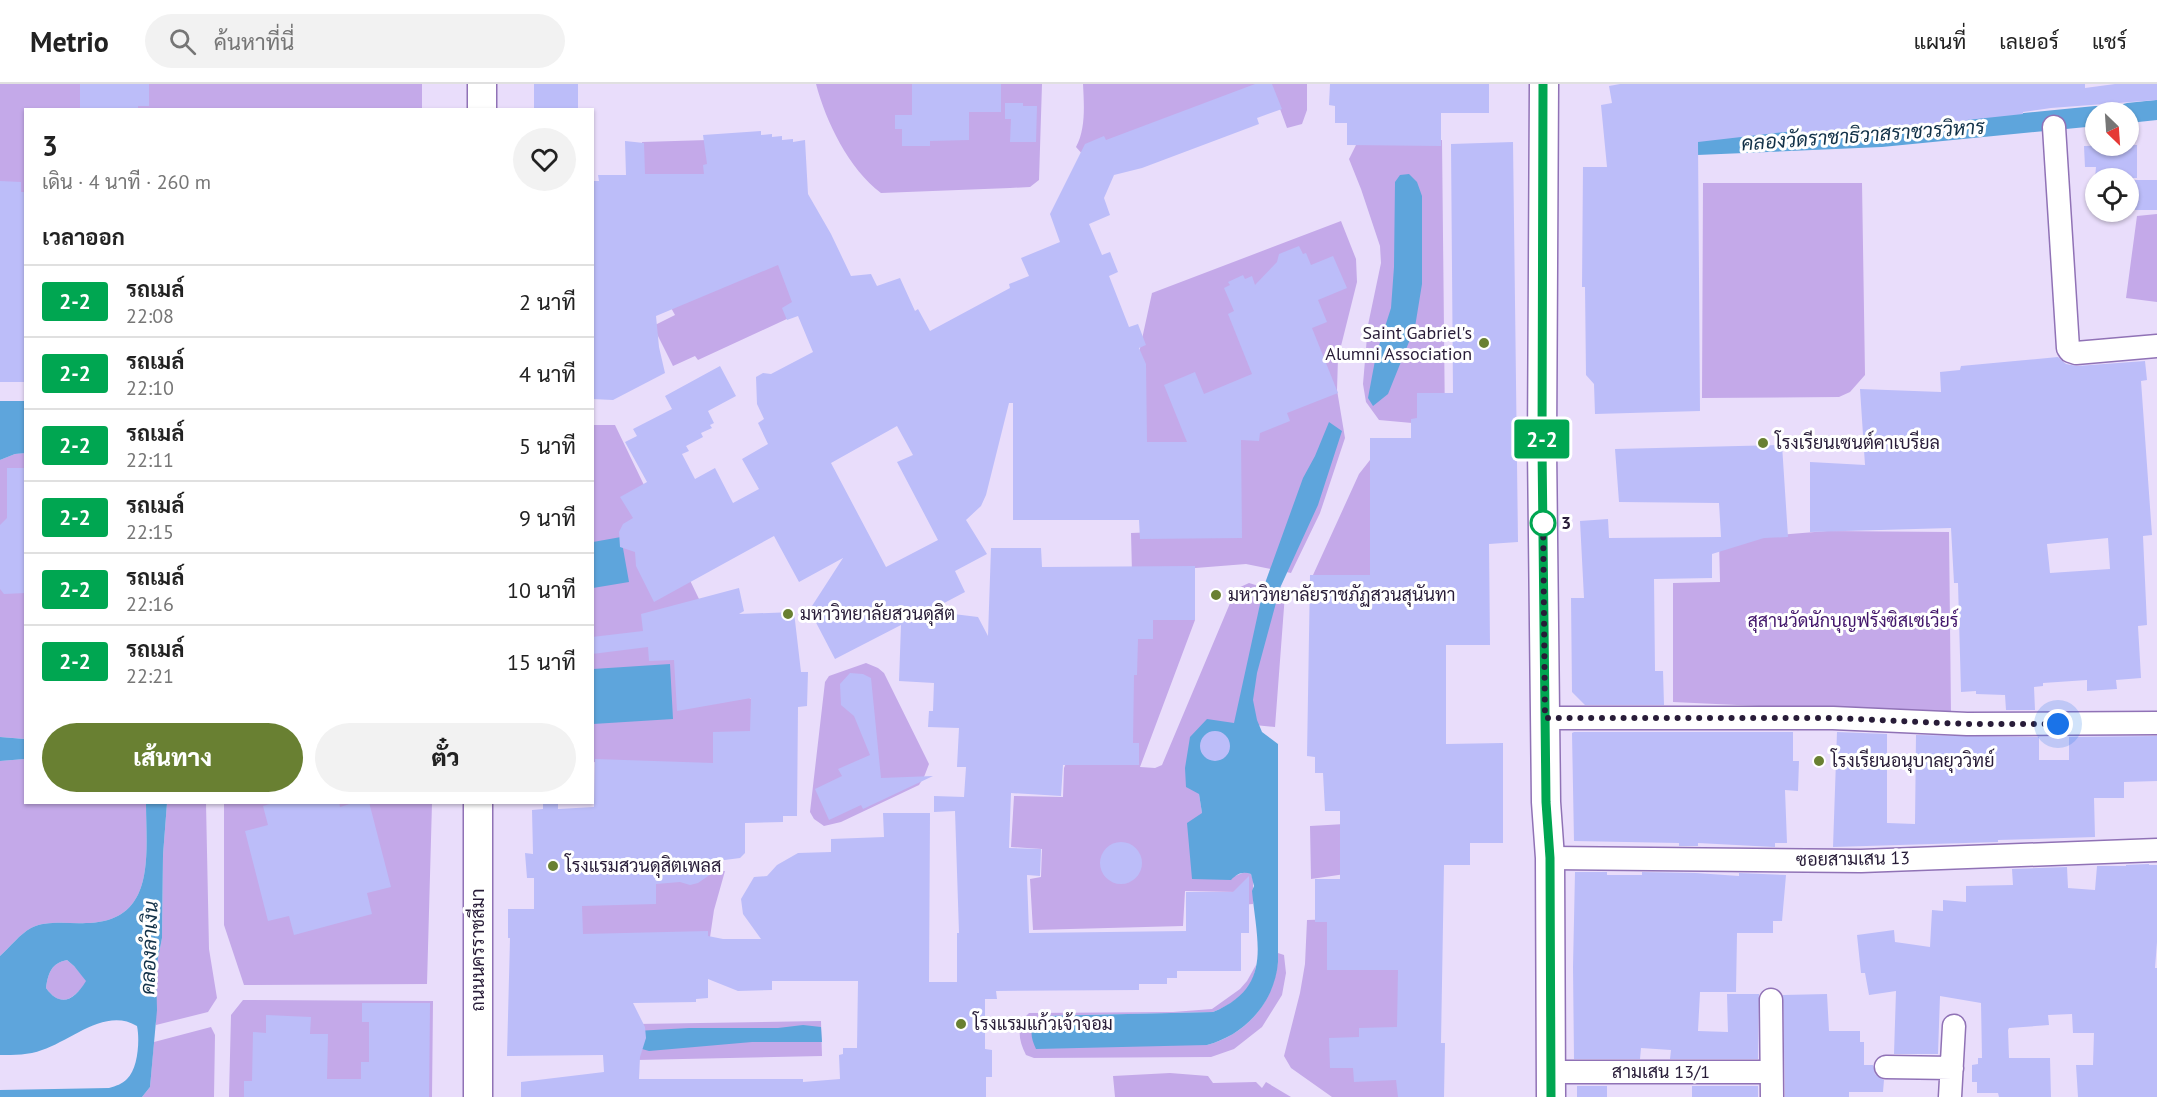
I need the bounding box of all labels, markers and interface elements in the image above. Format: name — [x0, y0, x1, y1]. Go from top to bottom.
search box — [145, 14, 565, 68]
text: Metrio — [30, 23, 109, 60]
icon: search — [166, 25, 199, 58]
text: ค้นหาที่นี่ — [214, 28, 294, 56]
text: แผนที่ — [1914, 28, 1966, 55]
text: เลเยอร์ — [1999, 28, 2059, 55]
text: แชร์ — [2092, 28, 2127, 55]
north arrow — [2085, 102, 2139, 156]
map controls — [2085, 102, 2139, 222]
water label: คลองวัดราชาธิวาสราชวรวิหาร — [1740, 113, 1987, 156]
text: 3 — [42, 127, 58, 164]
button: heart — [513, 128, 576, 191]
button: locate — [2085, 168, 2139, 222]
text: เดิน · 4 นาที · 260 m — [42, 169, 211, 195]
text: เวลาออก — [42, 223, 125, 251]
text: รถเมล์ — [126, 275, 184, 303]
text: 2-2 — [59, 288, 91, 315]
text: 2 นาที — [519, 288, 576, 316]
text: 22:08 — [126, 303, 174, 329]
place label: Saint Gabriel's Alumni Association — [1325, 321, 1472, 365]
marker: Saint Gabriel's Alumni Association — [1477, 336, 1491, 350]
text: รถเมล์ — [126, 347, 184, 375]
text: 2-2 — [59, 360, 91, 387]
text: 4 นาที — [519, 360, 576, 388]
text: 22:10 — [126, 375, 174, 401]
text: รถเมล์ — [126, 419, 184, 447]
line badge: 2-2 — [1508, 420, 1576, 458]
text: 2-2 — [1526, 426, 1558, 453]
place label: โรงเรียนเซนต์คาเบรียล — [1774, 430, 1940, 454]
text: 2-2 — [59, 432, 91, 459]
text: 5 นาที — [519, 432, 576, 460]
marker: โรงเรียนเซนต์คาเบรียล — [1756, 436, 1770, 450]
text: 22:11 — [126, 447, 174, 473]
text: รถเมล์ — [126, 491, 184, 519]
text: 2-2 — [59, 504, 91, 531]
text: 9 นาที — [519, 504, 576, 532]
marker: 3 — [1530, 510, 1556, 536]
place label: 3 — [1561, 511, 1571, 534]
text: 22:15 — [126, 519, 174, 545]
text: รถเมล์ — [126, 563, 184, 591]
text: 2-2 — [59, 576, 91, 603]
text: 10 นาที — [507, 576, 576, 604]
place label: มหาวิทยาลัยราชภัฏสวนสุนันทา — [1228, 583, 1456, 607]
marker: มหาวิทยาลัยราชภัฏสวนสุนันทา — [1209, 588, 1223, 602]
text: 22:16 — [126, 591, 174, 617]
place label: มหาวิทยาลัยสวนดุสิต — [800, 602, 955, 626]
marker: มหาวิทยาลัยสวนดุสิต — [781, 607, 795, 621]
park label: สุสานวัดนักบุญฟรังซิสเซเวียร์ — [1747, 608, 1959, 633]
text: รถเมล์ — [126, 635, 184, 663]
text: 2-2 — [59, 648, 91, 675]
text: 15 นาที — [507, 648, 576, 676]
text: 22:21 — [126, 663, 174, 689]
your location — [2043, 709, 2073, 739]
button: เส้นทาง — [42, 723, 303, 792]
button: ตั๋ว — [315, 723, 576, 792]
place label: โรงเรียนอนุบาลยุววิทย์ — [1830, 748, 1994, 773]
marker: โรงเรียนอนุบาลยุววิทย์ — [1812, 754, 1826, 768]
street label: ซอยสามเสน 13 — [1796, 846, 1910, 871]
place label: โรงแรมสวนดุสิตเพลส — [564, 853, 721, 878]
marker: โรงแรมสวนดุสิตเพลส — [546, 859, 560, 873]
street label: ถนนนครราชสีมา — [465, 889, 489, 1012]
water label: คลองลำเงิน — [134, 900, 164, 995]
place label: โรงแรมแก้วเจ้าจอม — [972, 1011, 1113, 1035]
marker: โรงแรมแก้วเจ้าจอม — [954, 1017, 968, 1031]
street label: สามเสน 13/1 — [1612, 1060, 1710, 1083]

